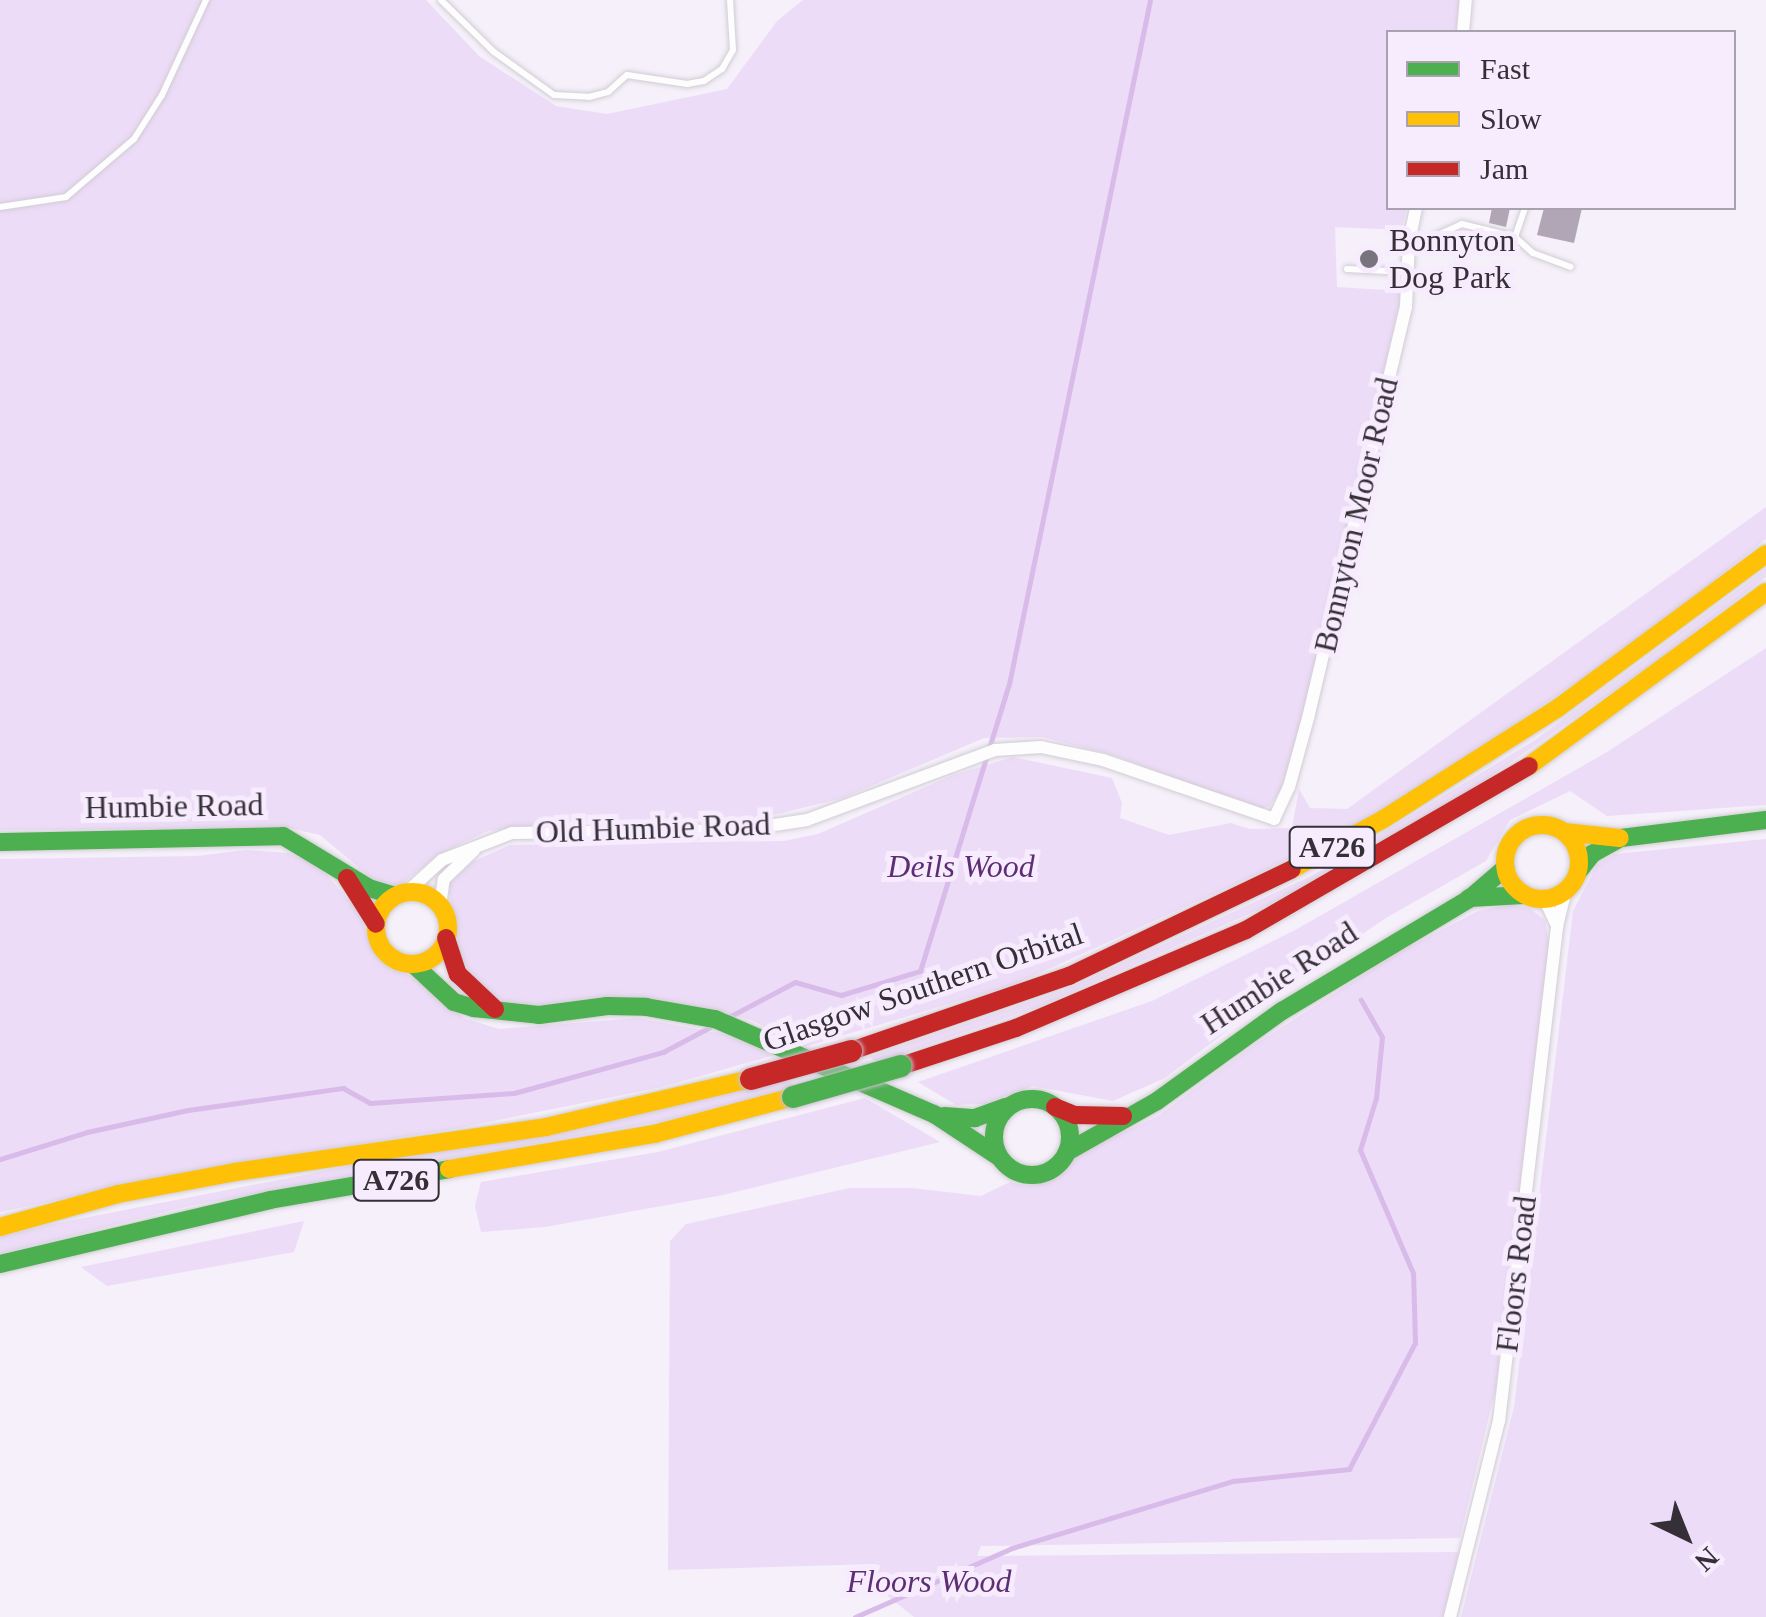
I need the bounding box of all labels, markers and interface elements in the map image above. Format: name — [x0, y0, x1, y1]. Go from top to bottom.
legend — [1386, 30, 1736, 210]
text: Fast — [1480, 52, 1530, 85]
text: Slow — [1480, 102, 1542, 135]
text: Jam — [1480, 152, 1528, 185]
place label: Bonnyton Dog Park — [1389, 222, 1515, 297]
marker: Bonnyton Dog Park — [1358, 248, 1380, 270]
street label: Bonnyton Moor Road — [1306, 374, 1406, 656]
street label: Humbie Road — [84, 785, 264, 827]
street label: Old Humbie Road — [535, 805, 771, 851]
road number: A726 — [1287, 822, 1377, 872]
park label: Deils Wood — [887, 847, 1035, 885]
street label: Humbie Road — [1194, 913, 1364, 1043]
street label: Glasgow Southern Orbital — [758, 914, 1088, 1060]
road number: A726 — [351, 1155, 441, 1205]
street label: Floors Road — [1487, 1194, 1545, 1354]
north arrow — [1636, 1487, 1736, 1587]
text: N — [1689, 1541, 1725, 1578]
park label: Floors Wood — [846, 1562, 1012, 1600]

